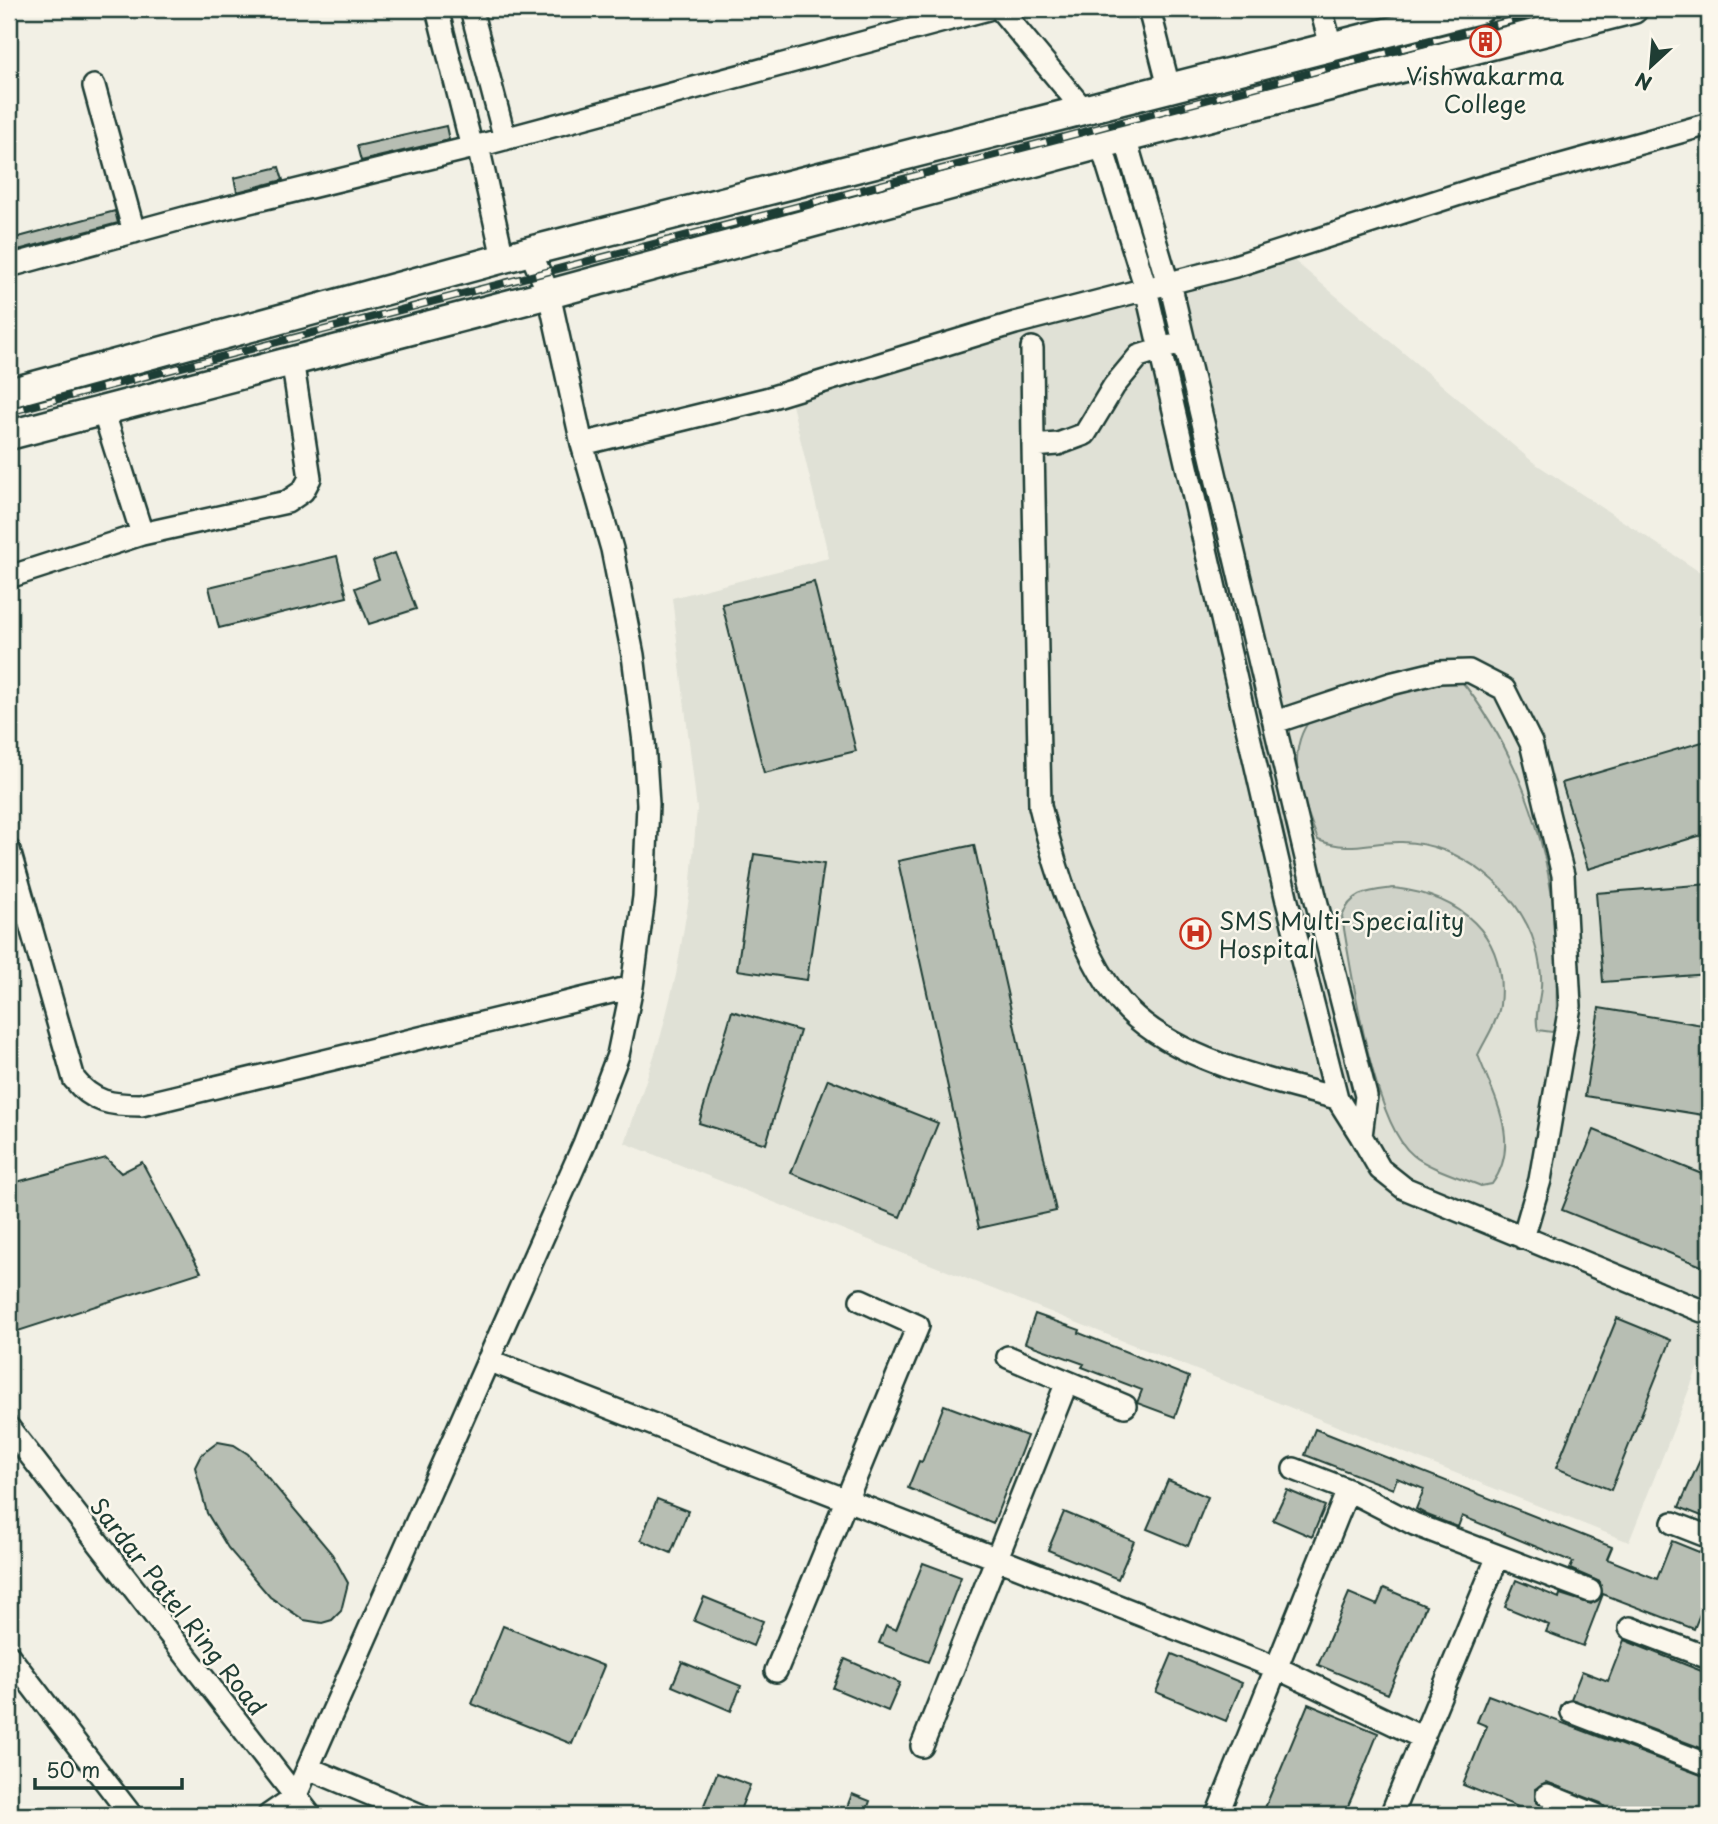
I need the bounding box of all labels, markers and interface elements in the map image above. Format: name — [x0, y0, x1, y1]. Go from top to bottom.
building icon: Vishwakarma College — [1468, 24, 1502, 58]
north arrow — [1616, 32, 1686, 102]
place label: Vishwakarma College — [1406, 57, 1564, 121]
text: N — [1630, 66, 1656, 98]
place label: SMS Multi-Speciality Hospital — [1219, 902, 1465, 966]
hospital icon: SMS Multi-Speciality Hospital — [1179, 917, 1213, 951]
street label: Sardar Patel Ring Road — [82, 1489, 276, 1723]
scale bar — [35, 1747, 182, 1791]
text: 50 m — [46, 1753, 100, 1785]

